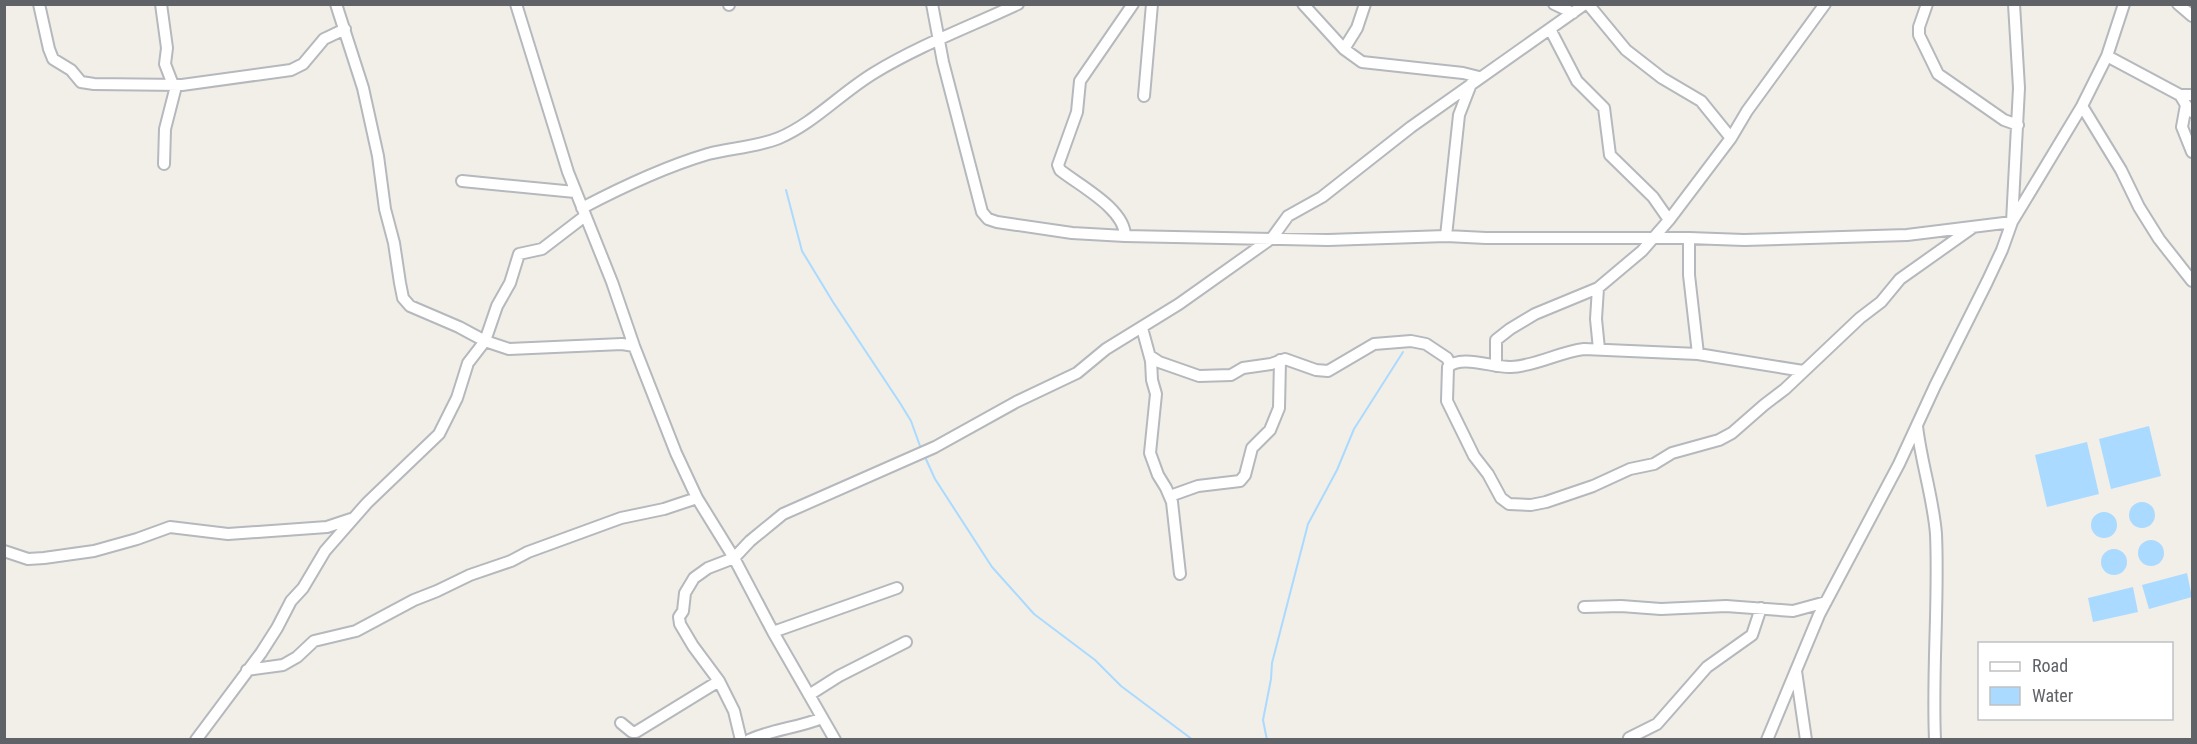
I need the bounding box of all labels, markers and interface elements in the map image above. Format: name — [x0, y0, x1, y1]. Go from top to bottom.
legend — [1978, 642, 2173, 720]
text: Road — [2032, 655, 2068, 676]
text: Water — [2032, 685, 2074, 706]

